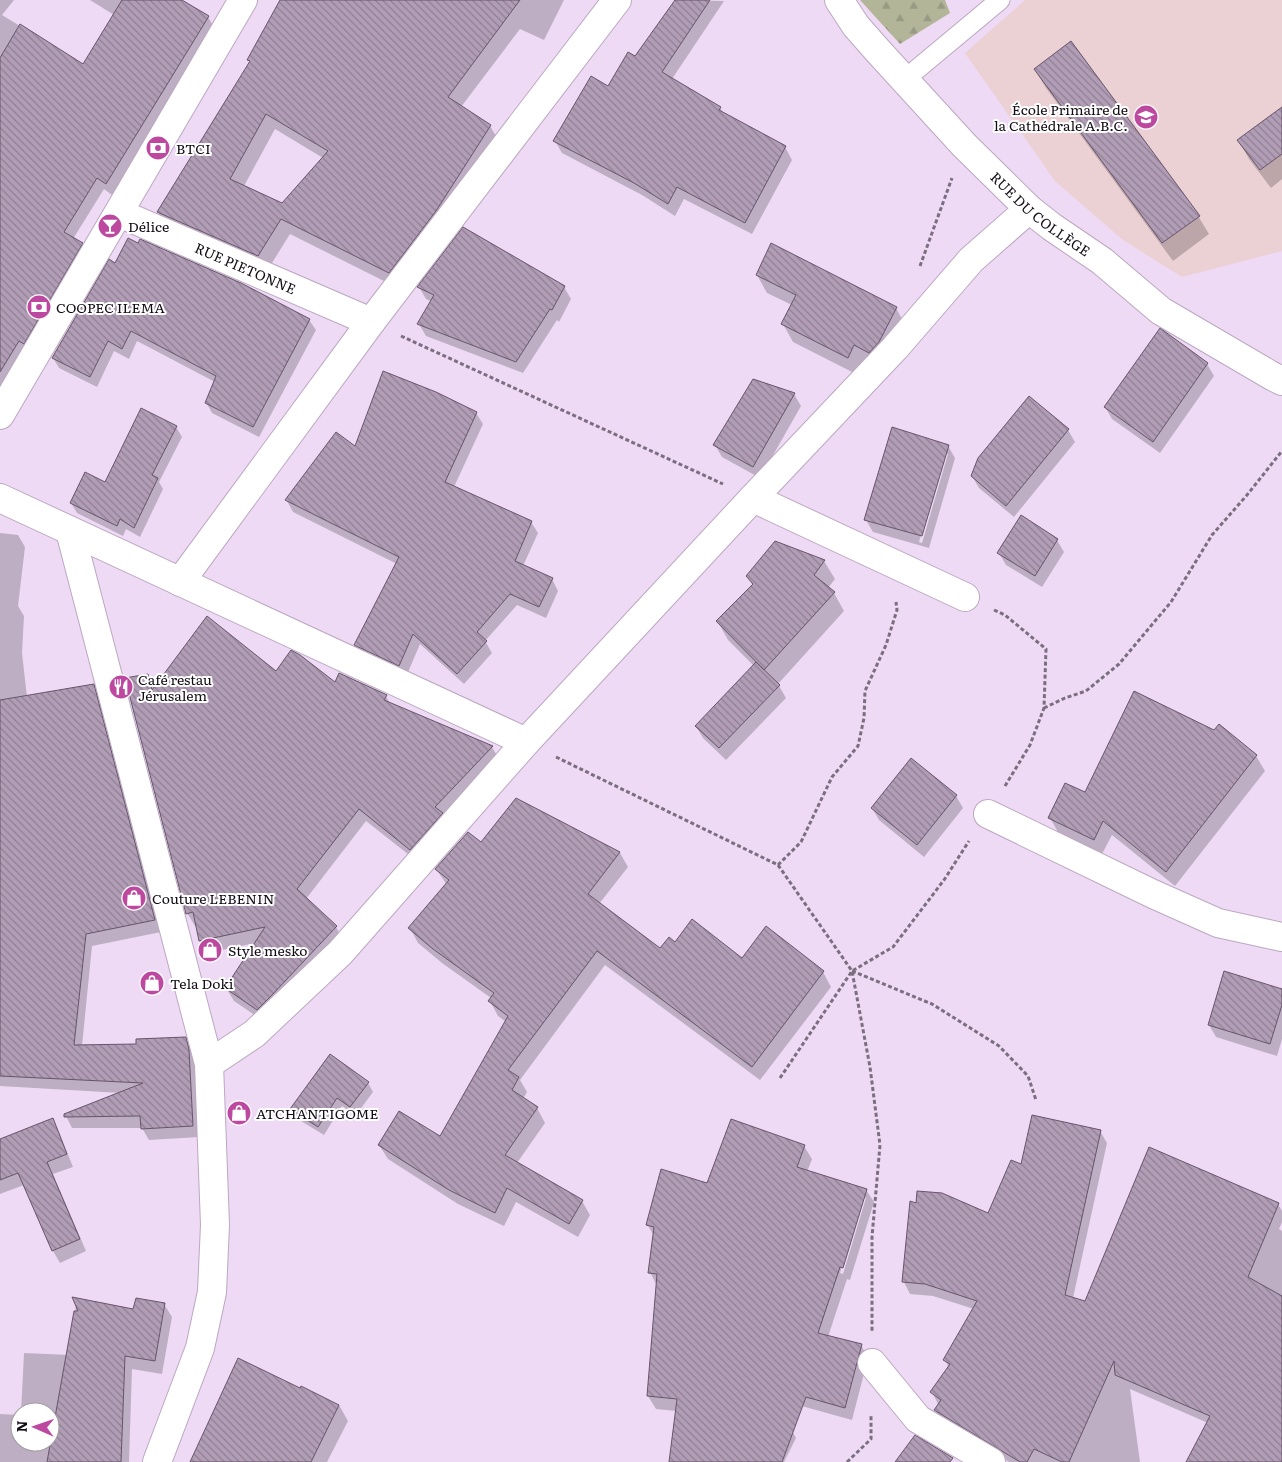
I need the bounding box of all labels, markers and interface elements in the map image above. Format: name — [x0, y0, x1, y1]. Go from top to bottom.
place label: École Primaire de la Cathédrale A.B.C. — [994, 99, 1128, 135]
school or university icon: École Primaire de la Cathédrale A.B.C. — [1133, 104, 1159, 130]
bank icon: BTCI — [145, 135, 171, 161]
place label: BTCI — [176, 138, 211, 158]
street label: RUE DU COLLÈGE — [986, 167, 1095, 260]
bar icon: Délice — [97, 213, 123, 239]
place label: Délice — [128, 216, 169, 236]
street label: RUE PIETONNE — [192, 237, 299, 298]
bank icon: COOPEC ILEMA — [26, 294, 52, 320]
place label: COOPEC ILEMA — [56, 297, 165, 317]
place label: Café restau Jérusalem — [138, 669, 212, 705]
restaurant icon: Café restau Jérusalem — [108, 674, 134, 700]
shop icon: Couture LEBENIN — [121, 885, 147, 911]
place label: Couture LEBENIN — [152, 888, 274, 908]
shop icon: Style mesko — [197, 937, 223, 963]
place label: Style mesko — [228, 940, 308, 960]
shop icon: Tela Doki — [139, 970, 165, 996]
place label: Tela Doki — [170, 973, 234, 993]
shop icon: ATCHANTIGOME — [226, 1100, 252, 1126]
place label: ATCHANTIGOME — [256, 1103, 379, 1123]
north arrow — [10, 1402, 60, 1452]
text: N — [11, 1420, 31, 1433]

